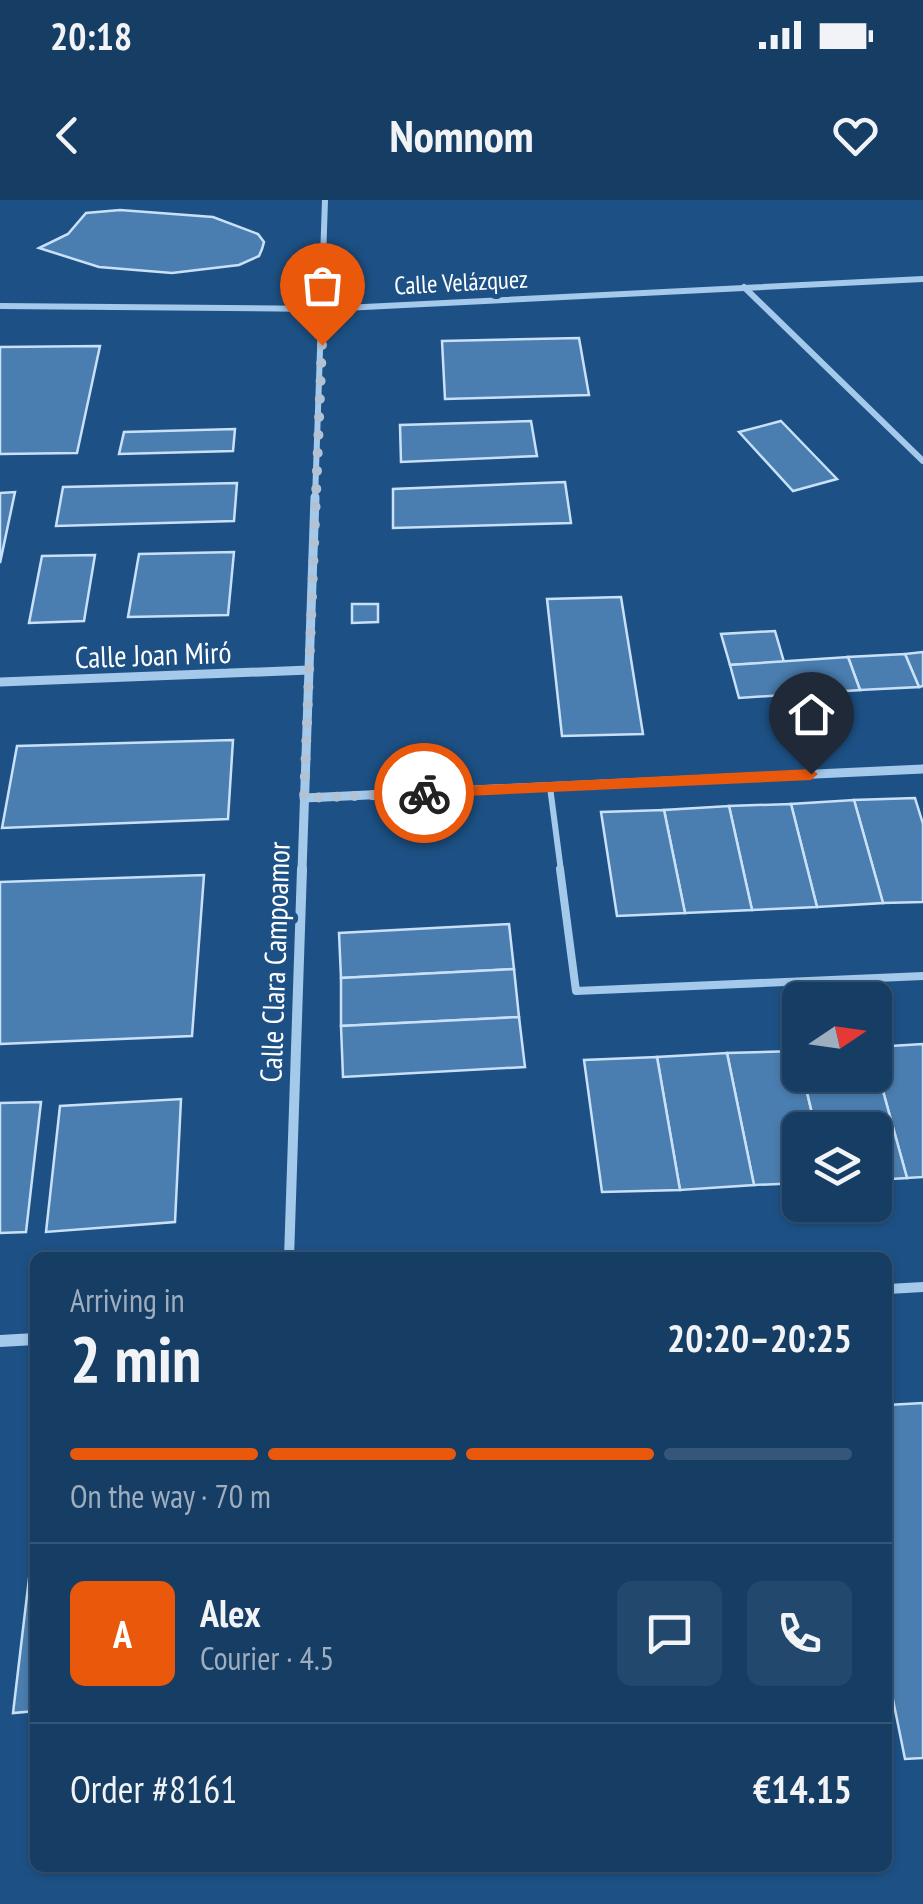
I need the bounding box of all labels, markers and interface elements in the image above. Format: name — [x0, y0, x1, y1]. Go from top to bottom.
text: 20:18 — [50, 11, 132, 60]
text: Nomnom — [389, 106, 534, 164]
icon: back — [40, 108, 95, 163]
icon: heart — [828, 108, 883, 163]
pin — [280, 243, 365, 346]
icon: bag — [295, 258, 350, 313]
street label: Calle Velázquez — [393, 263, 529, 301]
street label: Calle Joan Miró — [74, 632, 232, 676]
pin — [769, 672, 854, 775]
icon: home — [784, 687, 839, 742]
courier — [374, 743, 474, 843]
icon: bike — [397, 766, 452, 821]
street label: Calle Clara Campoamor — [250, 840, 298, 1083]
north arrow — [782, 982, 892, 1092]
map controls — [782, 982, 892, 1222]
button: layers — [782, 1112, 892, 1222]
text: Arriving in — [70, 1279, 185, 1321]
text: 20:20–20:25 — [667, 1313, 852, 1362]
text: 2 min — [70, 1316, 201, 1400]
text: On the way · 70 m — [70, 1475, 271, 1517]
button: chat — [617, 1581, 722, 1686]
button: phone — [747, 1581, 852, 1686]
text: Alex — [200, 1588, 261, 1637]
text: A — [113, 1609, 132, 1658]
text: Courier · 4.5 — [200, 1637, 334, 1679]
text: Order #8161 — [70, 1764, 237, 1813]
text: €14.15 — [753, 1764, 852, 1813]

